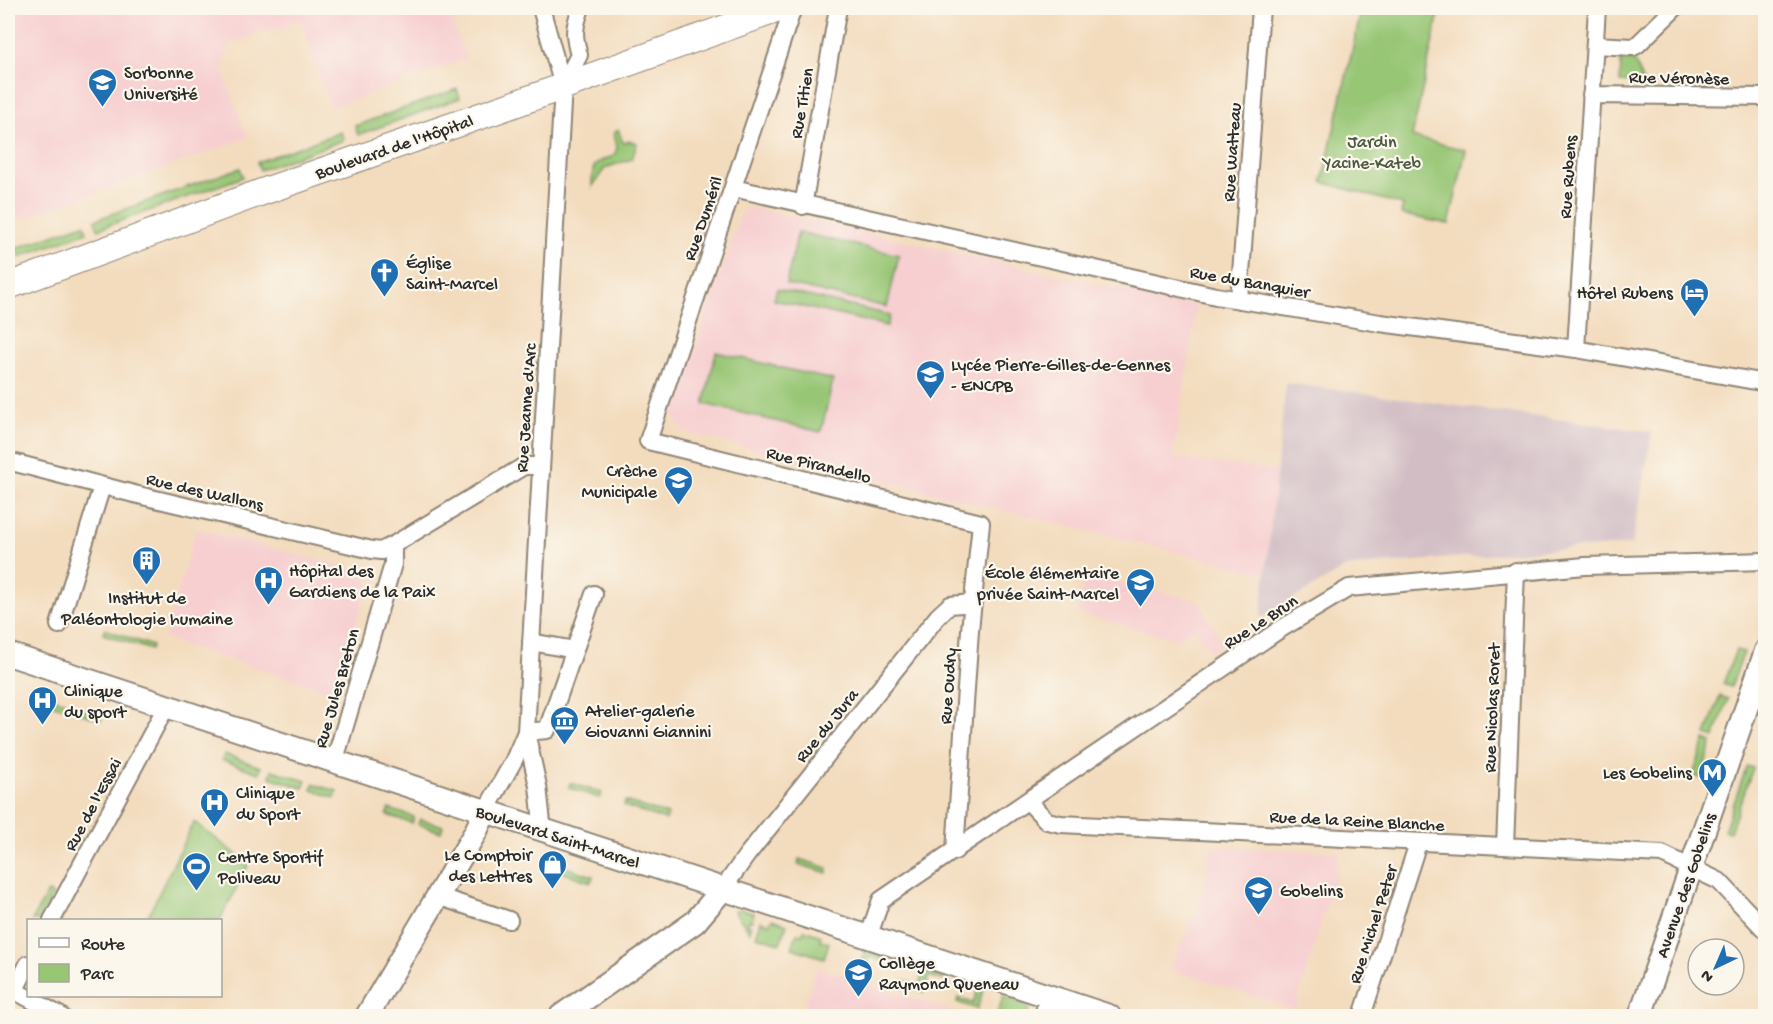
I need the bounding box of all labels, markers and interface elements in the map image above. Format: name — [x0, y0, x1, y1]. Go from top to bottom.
place label: Sorbonne Université — [124, 64, 198, 106]
school or university icon: Sorbonne Université — [87, 66, 119, 108]
street label: Rue Titien — [787, 66, 820, 140]
street label: Rue Véronèse — [1629, 68, 1730, 91]
street label: Rue Watteau — [1220, 101, 1247, 202]
street label: Boulevard de l'Hôpital — [312, 111, 477, 186]
park label: Jardin Yacine-Kateb — [1321, 133, 1421, 175]
street label: Rue Rubens — [1556, 134, 1583, 219]
street label: Rue Duméril — [680, 174, 729, 264]
place label: Église Saint-Marcel — [406, 254, 498, 296]
church icon: Église Saint-Marcel — [369, 256, 401, 298]
street label: Rue du Banquier — [1188, 263, 1313, 305]
hotel icon: Hôtel Rubens — [1678, 276, 1710, 318]
place label: Hôtel Rubens — [1577, 284, 1674, 305]
street label: Rue Jeanne d'Arc — [513, 342, 543, 473]
place label: Lycée Pierre-Gilles-de-Gennes - ENCPB — [951, 356, 1172, 398]
school or university icon: Lycée Pierre-Gilles-de-Gennes - ENCPB — [914, 358, 946, 400]
street label: Rue Pirandello — [764, 443, 873, 490]
place label: Crèche Municipale — [581, 462, 658, 504]
school or university icon: Crèche Municipale — [662, 464, 694, 506]
street label: Rue des Wallons — [144, 470, 267, 517]
building icon: Institut de Paléontologie humaine — [131, 544, 163, 586]
place label: Hôpital des Gardiens de la Paix — [289, 562, 436, 604]
hospital icon: Hôpital des Gardiens de la Paix — [252, 564, 284, 606]
place label: École élémentaire privée Saint-Marcel — [976, 564, 1120, 606]
school or university icon: École élémentaire privée Saint-Marcel — [1124, 566, 1156, 608]
place label: Institut de Paléontologie humaine — [60, 589, 233, 631]
street label: Rue Le Brun — [1220, 591, 1303, 655]
street label: Rue Jules Breton — [311, 626, 366, 751]
street label: Rue Nicolas Roret — [1481, 642, 1506, 773]
street label: Rue Oudry — [936, 647, 963, 725]
place label: Clinique du sport — [64, 682, 127, 724]
hospital icon: Clinique du sport — [27, 684, 59, 726]
street label: Rue du Jura — [792, 685, 865, 768]
place label: Atelier-galerie Giovanni Giannini — [585, 702, 712, 744]
museum icon: Atelier-galerie Giovanni Giannini — [548, 704, 580, 746]
street label: Rue de l'Essai — [61, 755, 128, 855]
metro station icon: Les Gobelins — [1697, 756, 1729, 798]
place label: Les Gobelins — [1603, 764, 1693, 785]
place label: Clinique du Sport — [236, 784, 301, 826]
hospital icon: Clinique du Sport — [199, 786, 231, 828]
street label: Boulevard Saint-Marcel — [472, 802, 642, 875]
street label: Rue de la Reine Blanche — [1269, 807, 1446, 838]
street label: Avenue des Gobelins — [1653, 809, 1722, 961]
place label: Le Comptoir des Lettres — [444, 846, 534, 888]
place label: Centre Sportif Poliveau — [217, 848, 324, 890]
shop icon: Le Comptoir des Lettres — [537, 848, 569, 890]
sports icon: Centre Sportif Poliveau — [181, 850, 213, 892]
street label: Rue Michel Peter — [1345, 861, 1404, 987]
school or university icon: Gobelins — [1243, 874, 1275, 916]
place label: Gobelins — [1280, 882, 1344, 903]
legend — [27, 919, 222, 997]
text: Route — [81, 935, 126, 956]
north arrow — [1686, 937, 1746, 997]
place label: Collège Raymond Queneau — [879, 954, 1019, 996]
school or university icon: Collège Raymond Queneau — [842, 956, 874, 998]
text: N — [1697, 964, 1718, 986]
text: Parc — [80, 965, 114, 986]

